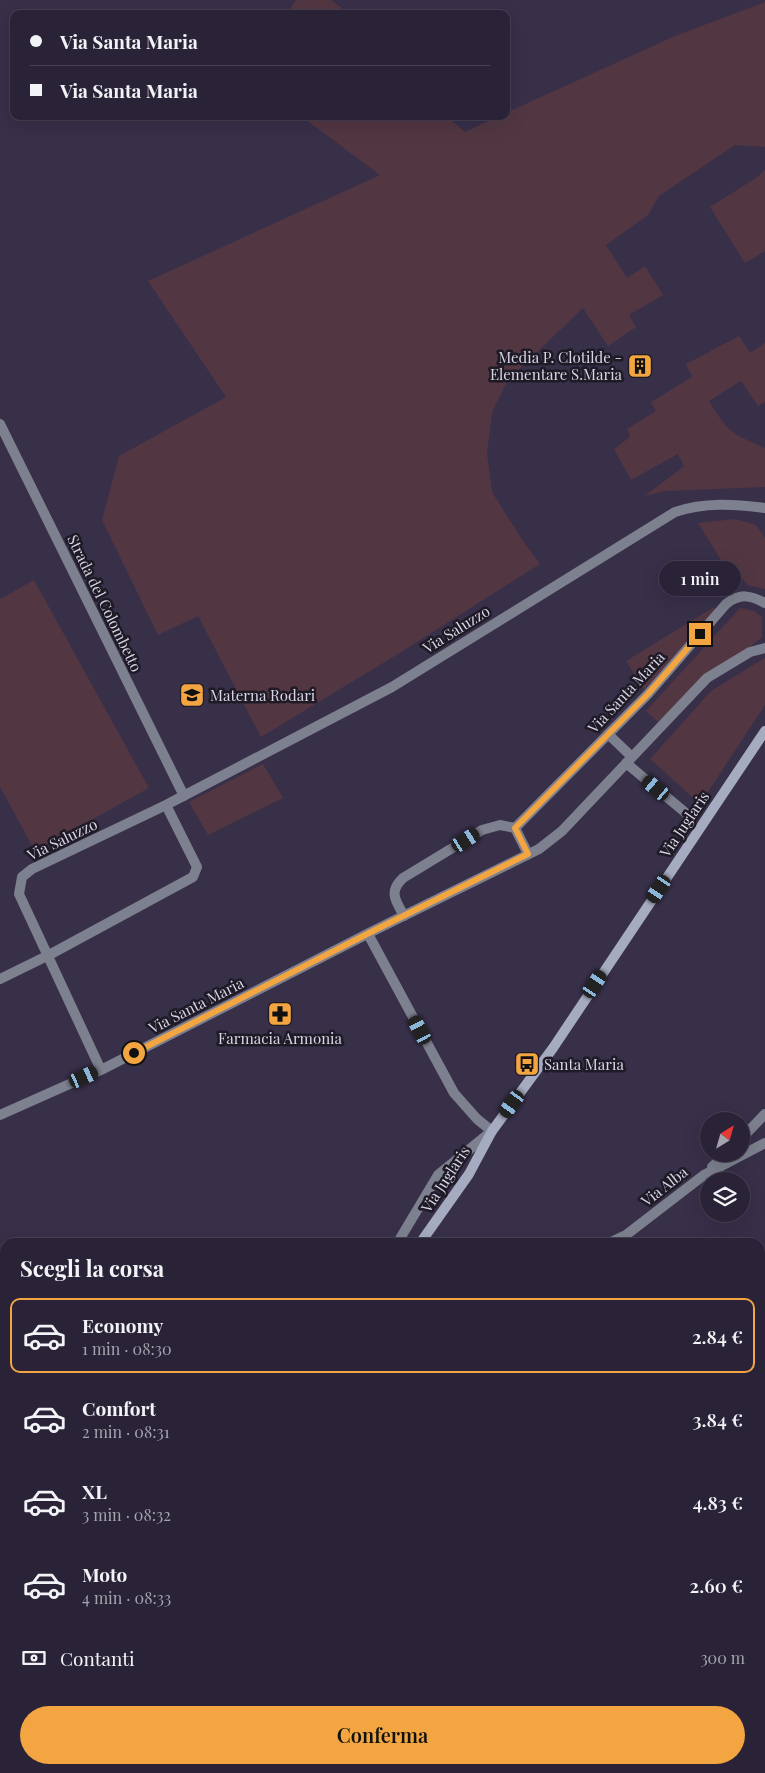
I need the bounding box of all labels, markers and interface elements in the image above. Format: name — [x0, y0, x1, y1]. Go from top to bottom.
text: Via Santa Maria — [60, 28, 198, 54]
text: Via Santa Maria — [60, 77, 198, 103]
place label: Media P. Clotilde - Elementare S.Maria — [490, 347, 623, 384]
building icon: Media P. Clotilde - Elementare S.Maria — [627, 353, 653, 379]
street label: Strada del Colombetto — [63, 531, 147, 675]
callout: 1 min — [659, 562, 741, 596]
text: 1 min — [681, 568, 719, 589]
street label: Via Saluzzo — [418, 601, 493, 658]
route end — [689, 623, 711, 645]
street label: Via Santa Maria — [582, 647, 669, 738]
school or university icon: Materna Rodari — [179, 682, 205, 708]
place label: Materna Rodari — [210, 685, 316, 705]
car — [639, 773, 672, 803]
street label: Via Juglaris — [654, 787, 713, 862]
street label: Via Saluzzo — [23, 813, 100, 865]
car — [449, 826, 482, 854]
car — [644, 872, 673, 906]
car — [580, 967, 609, 1001]
street label: Via Santa Maria — [144, 972, 247, 1038]
pharmacy icon: Farmacia Armonia — [267, 1001, 293, 1027]
car — [406, 1013, 433, 1047]
place label: Farmacia Armonia — [218, 1028, 342, 1048]
route start — [123, 1042, 145, 1064]
bus stop icon: Santa Maria — [514, 1051, 540, 1077]
place label: Santa Maria — [544, 1054, 624, 1074]
car — [67, 1064, 100, 1090]
car — [497, 1087, 526, 1121]
north arrow — [700, 1112, 750, 1162]
map controls — [700, 1112, 750, 1222]
street label: Via Juglaris — [416, 1142, 474, 1217]
street label: Via Alba — [636, 1161, 692, 1211]
button: layers — [700, 1172, 750, 1222]
text: Scegli la corsa — [20, 1253, 164, 1283]
text: Economy — [82, 1312, 163, 1338]
icon: car — [22, 1313, 67, 1358]
text: 2.84 € — [692, 1323, 743, 1349]
text: 1 min · 08:30 — [82, 1338, 172, 1359]
text: Comfort — [82, 1395, 156, 1421]
icon: car — [22, 1396, 67, 1441]
text: 3.84 € — [693, 1406, 743, 1432]
text: 2 min · 08:31 — [82, 1421, 170, 1442]
text: XL — [82, 1478, 107, 1504]
icon: car — [22, 1479, 67, 1524]
text: 4.83 € — [693, 1489, 743, 1515]
text: 3 min · 08:32 — [82, 1504, 171, 1525]
text: Moto — [82, 1561, 127, 1587]
icon: car — [22, 1562, 67, 1607]
text: 2.60 € — [690, 1572, 743, 1598]
text: 4 min · 08:33 — [82, 1587, 171, 1608]
icon: cash — [20, 1644, 48, 1672]
text: Contanti — [60, 1645, 135, 1671]
text: 300 m — [700, 1647, 745, 1668]
button: Conferma — [20, 1706, 745, 1764]

